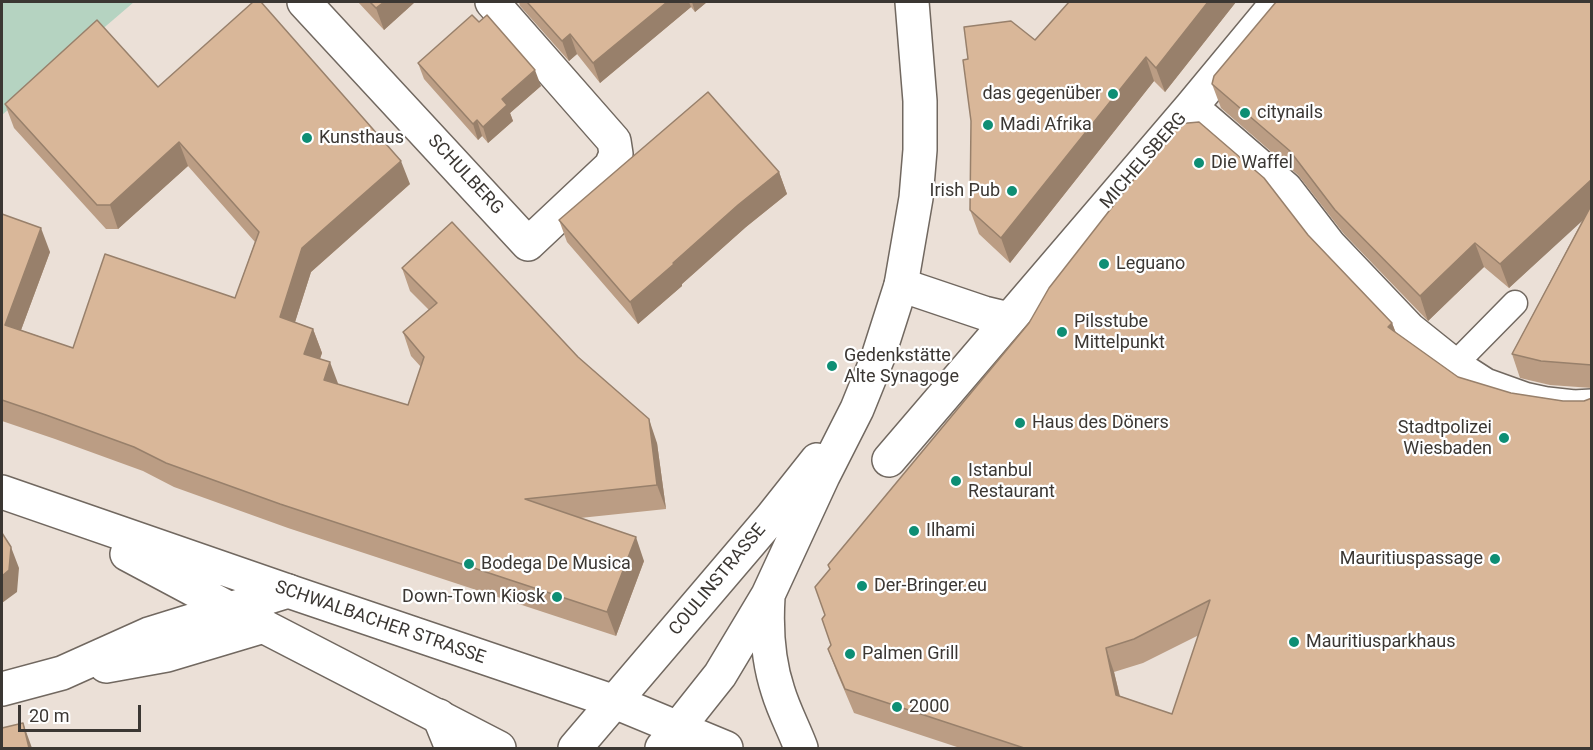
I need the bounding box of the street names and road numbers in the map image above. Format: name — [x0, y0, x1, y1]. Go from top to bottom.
street label: MICHELSBERG — [1096, 108, 1192, 214]
street label: SCHULBERG — [423, 131, 507, 219]
street label: COULINSTRASSE — [665, 520, 771, 640]
street label: SCHWALBACHER STRASSE — [272, 577, 488, 669]

